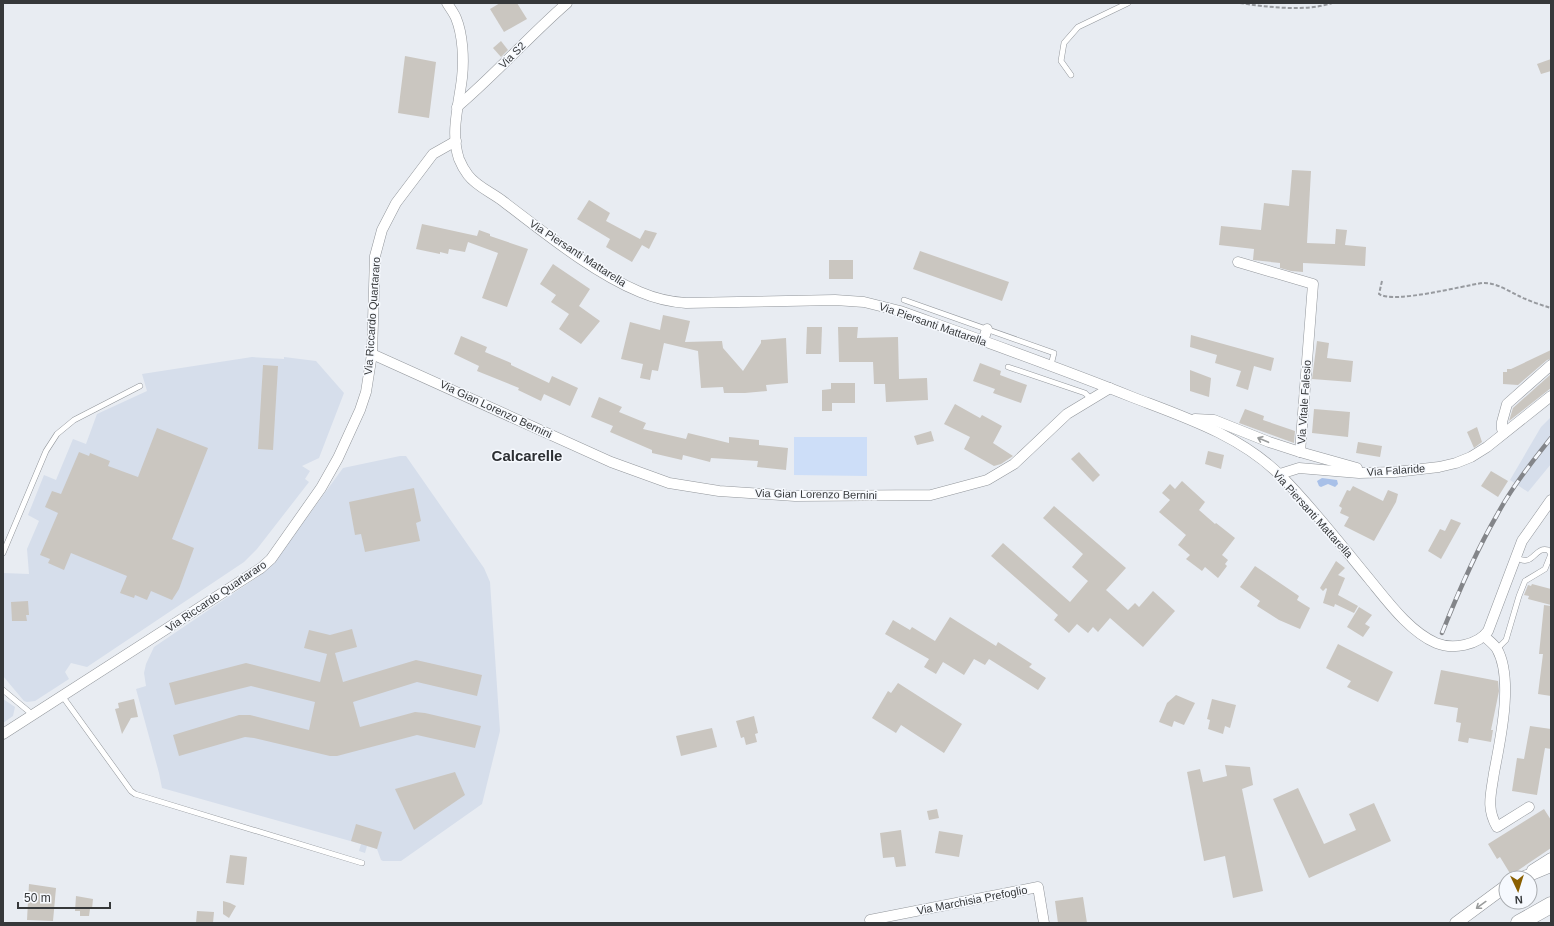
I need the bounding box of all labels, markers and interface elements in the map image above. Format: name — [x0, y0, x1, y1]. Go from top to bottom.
street label: Via S2 — [496, 39, 528, 71]
street label: Via Piersanti Mattarella — [527, 217, 629, 289]
street label: Via Riccardo Quartararo — [362, 257, 382, 375]
street label: Via Piersanti Mattarella — [878, 300, 989, 348]
street label: Via Vitale Falesio — [1295, 359, 1313, 445]
street label: Via Gian Lorenzo Bernini — [438, 378, 554, 440]
one-way arrow — [1258, 435, 1270, 443]
district label: Calcarelle — [492, 447, 562, 464]
street label: Via Falaride — [1366, 462, 1426, 478]
street label: Via Piersanti Mattarella — [1271, 468, 1356, 561]
street label: Via Gian Lorenzo Bernini — [755, 487, 877, 501]
street label: Via Riccardo Quartararo — [164, 558, 268, 634]
north arrow — [1498, 870, 1538, 910]
street label: Via Marchisia Prefoglio — [916, 883, 1028, 917]
scale bar — [18, 884, 110, 910]
text: 50 m — [24, 891, 51, 905]
text: N — [1514, 894, 1523, 906]
one-way arrow — [1476, 901, 1487, 909]

